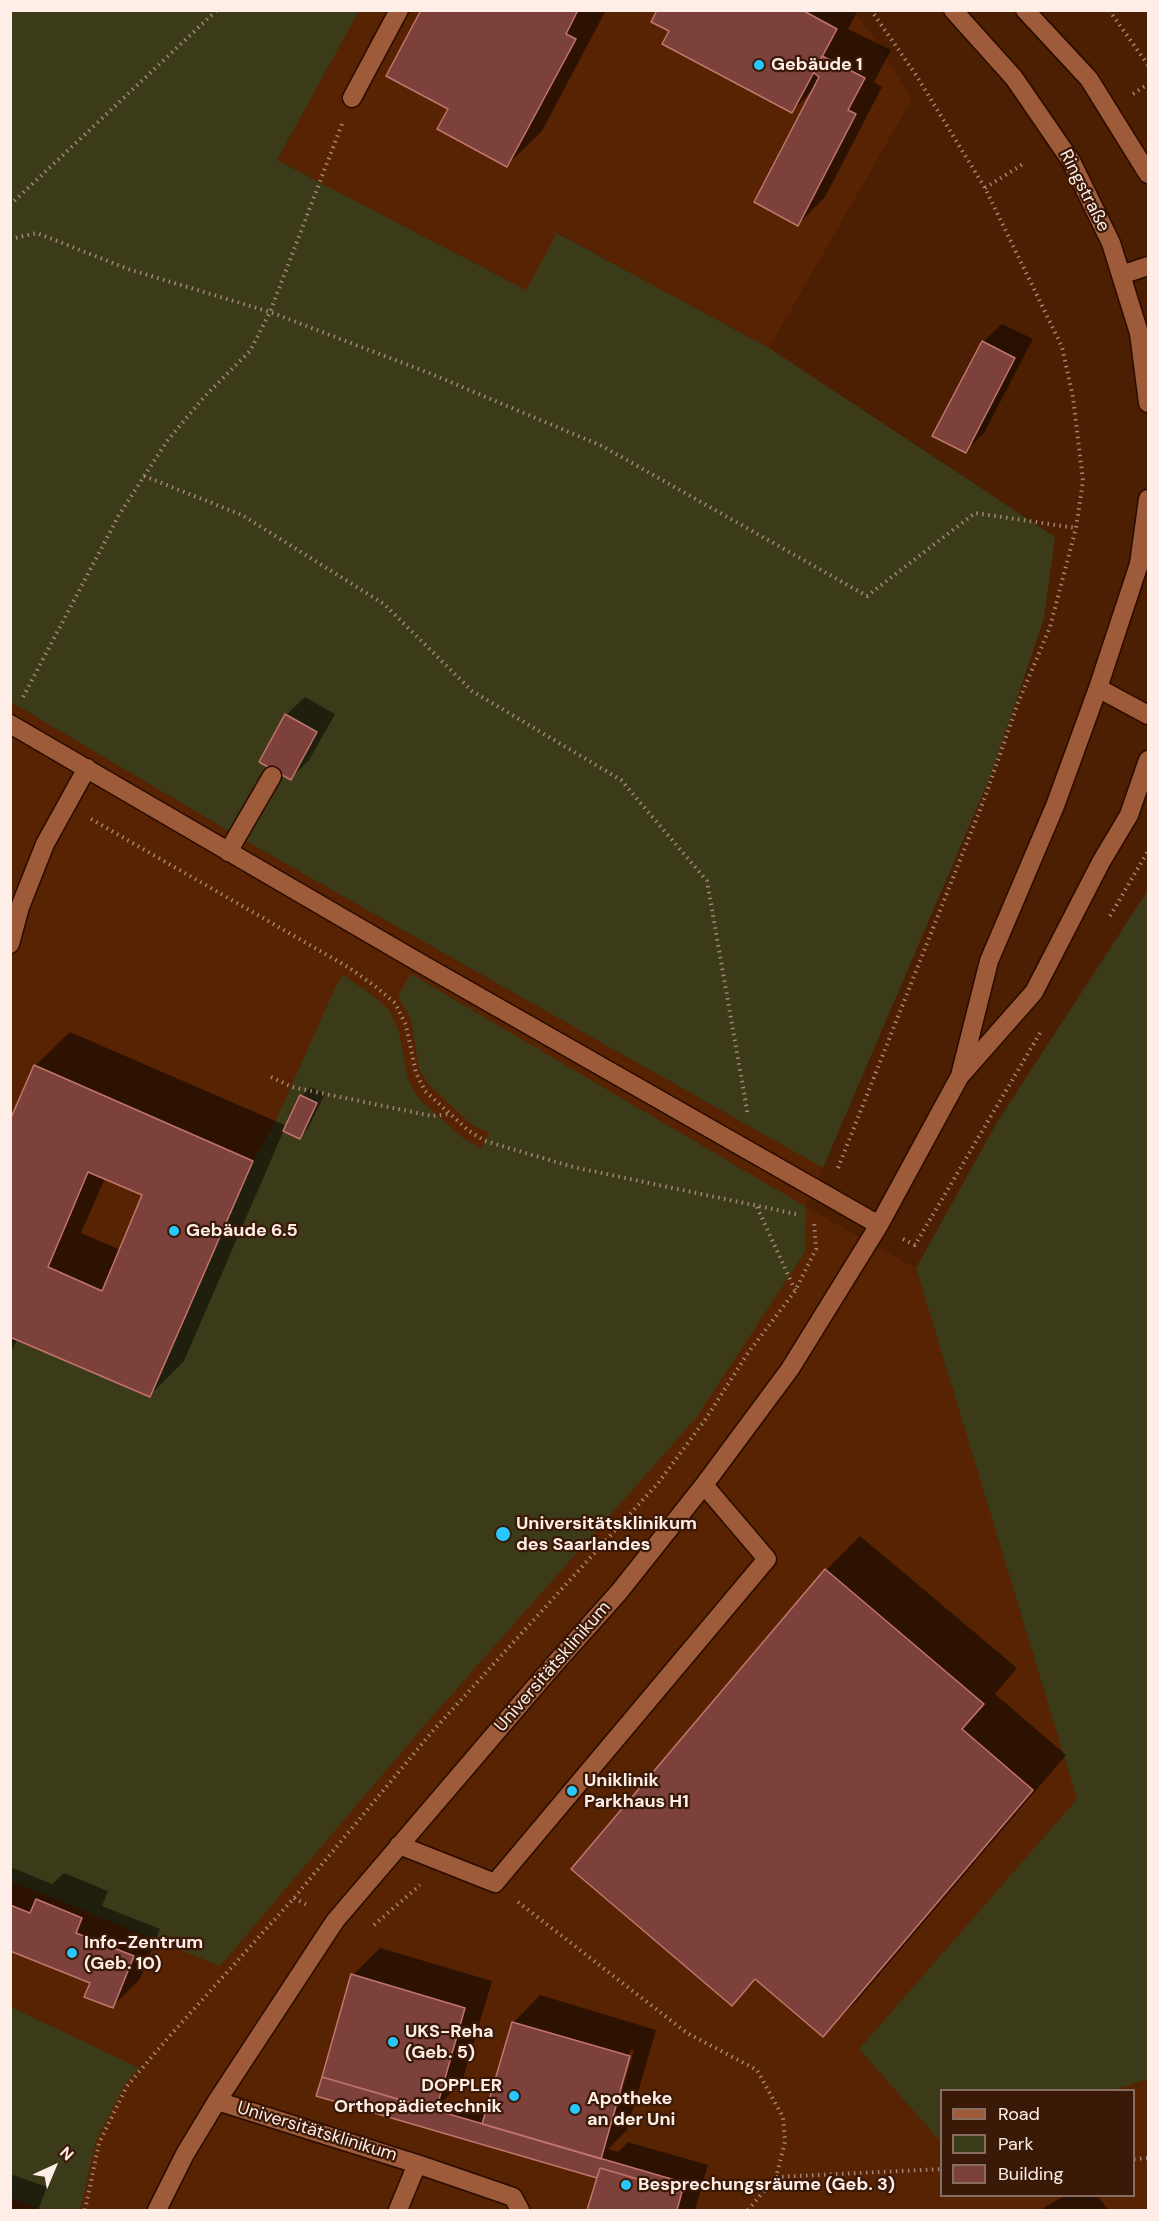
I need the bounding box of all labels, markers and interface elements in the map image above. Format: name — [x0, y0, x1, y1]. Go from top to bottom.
place label: Gebäude 1 — [771, 54, 863, 76]
marker: Gebäude 1 — [752, 58, 766, 72]
street label: Ringstraße — [1054, 146, 1114, 236]
place label: Gebäude 6.5 — [186, 1220, 298, 1242]
marker: Gebäude 6.5 — [167, 1224, 181, 1238]
place label: Universitätsklinikum des Saarlandes — [516, 1513, 697, 1556]
marker: Universitätsklinikum des Saarlandes — [494, 1525, 512, 1543]
street label: Universitätsklinikum — [490, 1597, 616, 1737]
place label: Uniklinik Parkhaus H1 — [584, 1770, 689, 1812]
marker: Uniklinik Parkhaus H1 — [565, 1784, 579, 1798]
place label: Info-Zentrum (Geb. 10) — [84, 1932, 203, 1974]
marker: Info-Zentrum (Geb. 10) — [65, 1946, 79, 1960]
place label: UKS-Reha (Geb. 5) — [405, 2021, 494, 2064]
marker: UKS-Reha (Geb. 5) — [386, 2035, 400, 2049]
place label: DOPPLER Orthopädietechnik — [334, 2075, 502, 2118]
place label: Apotheke an der Uni — [587, 2088, 675, 2130]
marker: DOPPLER Orthopädietechnik — [507, 2089, 521, 2103]
legend — [940, 2089, 1135, 2197]
street label: Universitätsklinikum — [235, 2097, 399, 2167]
marker: Apotheke an der Uni — [568, 2102, 582, 2116]
text: Road — [998, 2102, 1040, 2126]
text: Park — [998, 2132, 1034, 2156]
north arrow — [24, 2137, 84, 2197]
text: N — [55, 2142, 78, 2165]
text: Building — [998, 2162, 1063, 2186]
place label: Besprechungsräume (Geb. 3) — [638, 2174, 895, 2196]
marker: Besprechungsräume (Geb. 3) — [619, 2178, 633, 2192]

